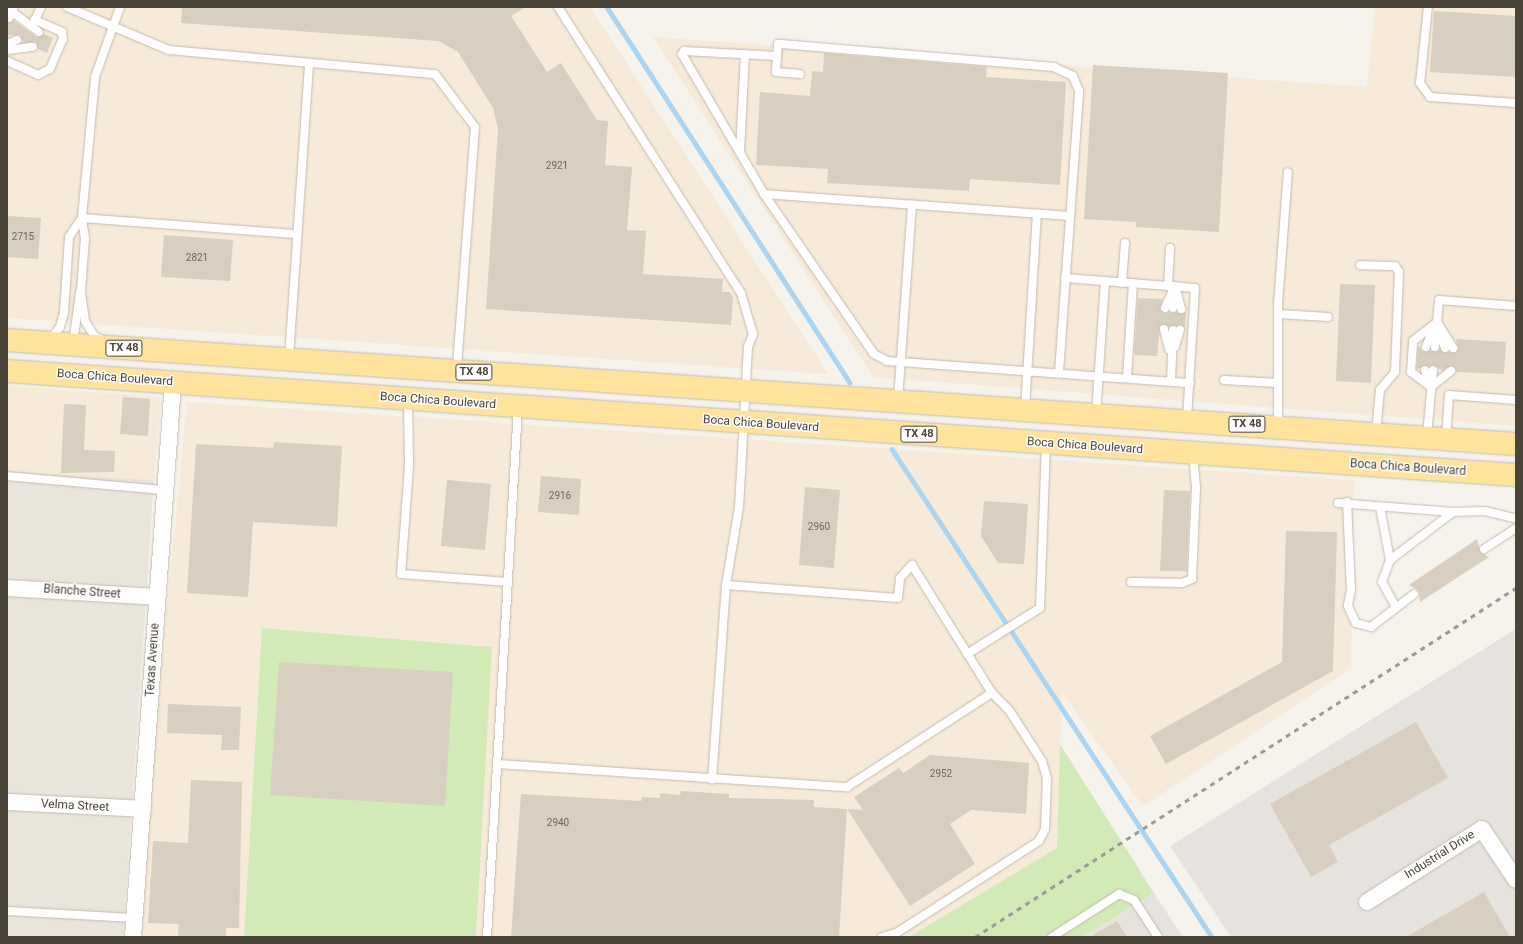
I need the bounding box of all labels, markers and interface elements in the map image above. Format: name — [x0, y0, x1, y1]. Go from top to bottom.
house number: 2921 — [546, 160, 568, 172]
house number: 2715 — [12, 231, 34, 243]
house number: 2821 — [186, 252, 208, 264]
road number: TX 48 — [105, 339, 143, 357]
road number: TX 48 — [455, 363, 493, 381]
street label: Boca Chica Boulevard — [56, 367, 174, 389]
street label: Boca Chica Boulevard — [379, 390, 497, 412]
street label: Boca Chica Boulevard — [702, 413, 820, 435]
road number: TX 48 — [1228, 415, 1266, 433]
road number: TX 48 — [900, 425, 938, 443]
street label: Boca Chica Boulevard — [1026, 435, 1144, 457]
street label: Boca Chica Boulevard — [1349, 457, 1467, 479]
house number: 2916 — [549, 490, 571, 502]
house number: 2960 — [808, 521, 830, 533]
street label: Blanche Street — [43, 582, 121, 602]
street label: Texas Avenue — [143, 623, 163, 697]
house number: 2952 — [930, 768, 952, 780]
street label: Velma Street — [40, 797, 110, 815]
house number: 2940 — [547, 817, 569, 829]
street label: Industrial Drive — [1402, 828, 1478, 882]

